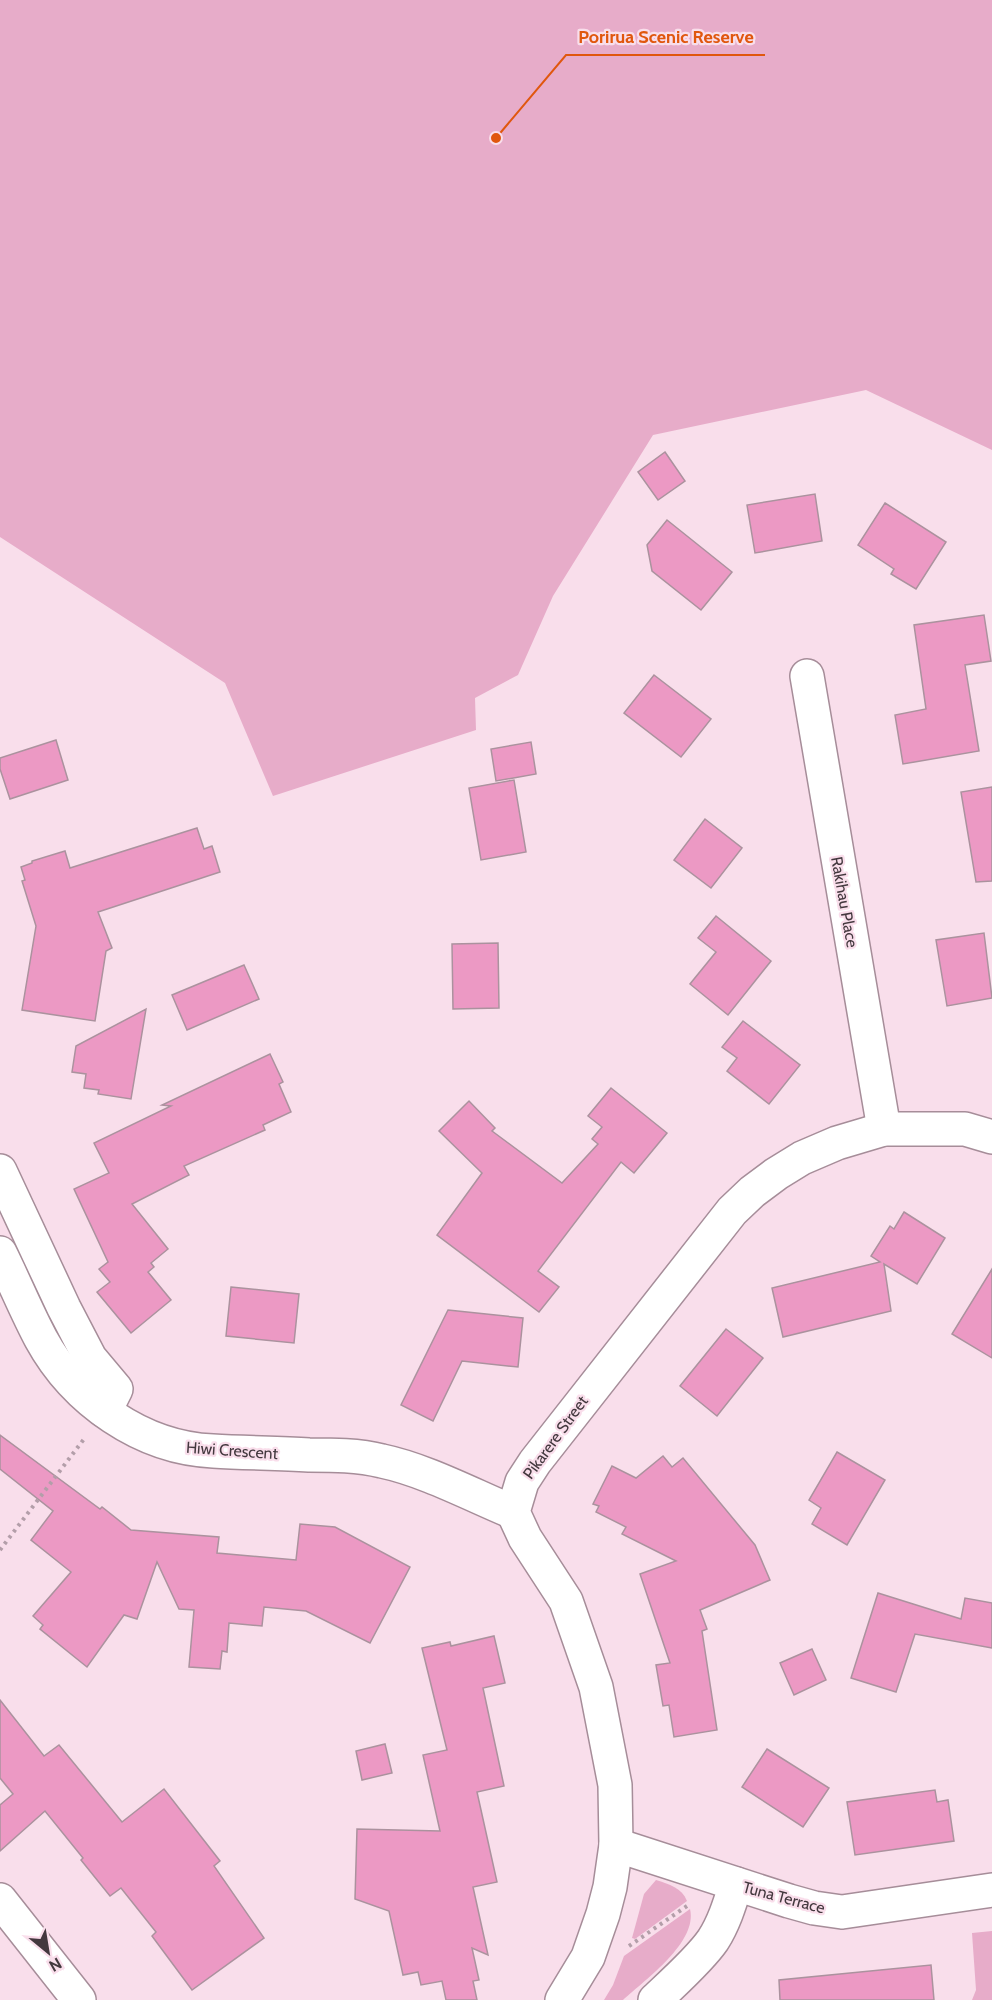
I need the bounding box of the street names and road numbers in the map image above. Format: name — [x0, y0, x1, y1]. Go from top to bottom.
street label: Rakihau Place — [827, 855, 862, 949]
street label: Pikarere Street — [519, 1392, 592, 1483]
street label: Hiwi Crescent — [185, 1438, 279, 1463]
street label: Tuna Terrace — [741, 1877, 827, 1918]

